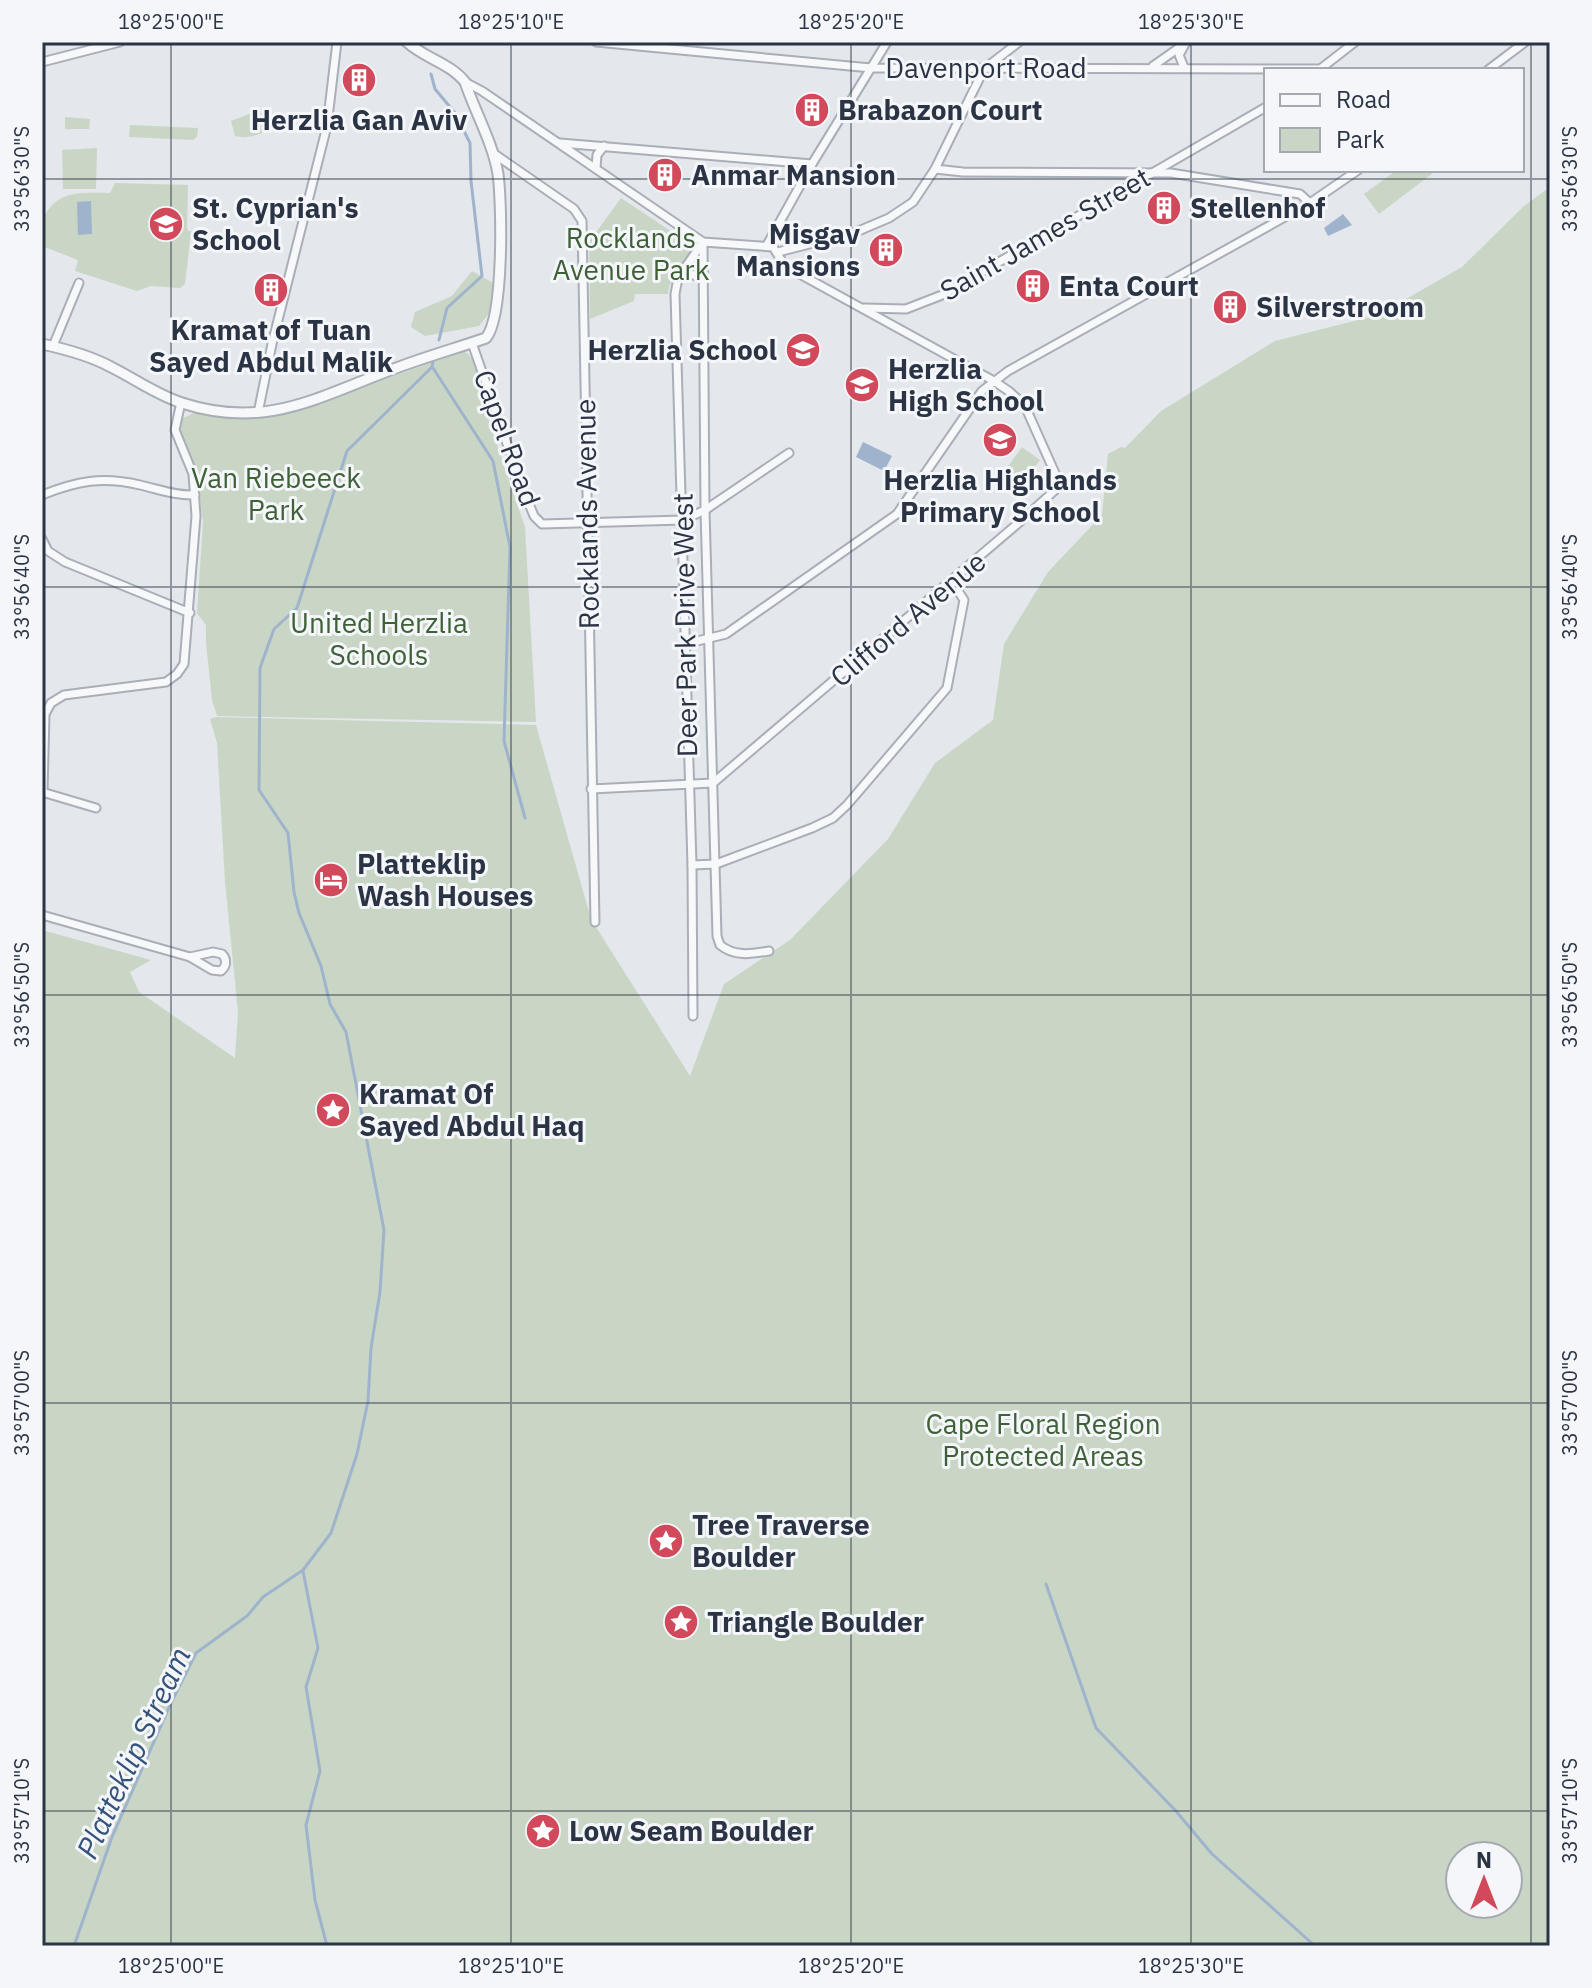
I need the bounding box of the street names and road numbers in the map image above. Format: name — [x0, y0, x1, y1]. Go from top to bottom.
street label: Davenport Road — [885, 49, 1087, 86]
street label: Saint James Street — [933, 158, 1156, 309]
street label: Capel Road — [466, 365, 549, 511]
street label: Rocklands Avenue — [566, 398, 607, 630]
street label: Deer Park Drive West — [664, 492, 705, 758]
street label: Clifford Avenue — [822, 543, 993, 695]

